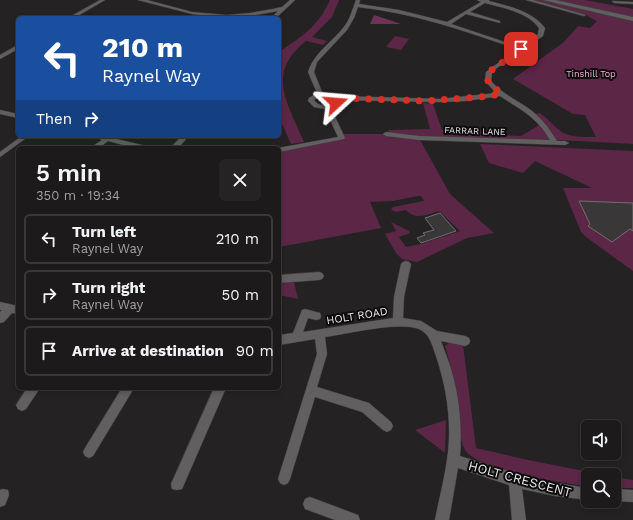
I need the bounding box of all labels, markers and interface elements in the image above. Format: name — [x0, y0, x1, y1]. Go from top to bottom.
text: 210 m — [102, 31, 183, 64]
icon: left — [36, 32, 88, 84]
pin — [504, 32, 538, 66]
icon: arrive — [510, 38, 532, 60]
text: Raynel Way — [102, 65, 201, 86]
park label: Tinshill Top — [566, 69, 616, 79]
position arrow — [315, 82, 357, 124]
icon: right — [80, 108, 102, 130]
text: Then — [36, 110, 72, 128]
street label: FARRAR LANE — [444, 125, 506, 137]
text: 5 min — [36, 159, 102, 187]
button: close — [219, 159, 261, 201]
text: 350 m · 19:34 — [36, 188, 120, 203]
text: Turn left — [72, 223, 136, 241]
icon: left — [38, 228, 60, 250]
text: 210 m — [216, 230, 259, 248]
text: Raynel Way — [72, 241, 143, 256]
text: Turn right — [72, 279, 145, 297]
icon: right — [38, 284, 60, 306]
text: 50 m — [222, 286, 259, 304]
text: Raynel Way — [72, 297, 143, 312]
street label: HOLT ROAD — [325, 305, 389, 327]
icon: arrive — [38, 340, 60, 362]
text: Arrive at destination — [72, 342, 224, 360]
text: 90 m — [236, 342, 274, 360]
map controls — [581, 420, 621, 508]
button: sound — [581, 420, 621, 460]
street label: HOLT CRESCENT — [467, 458, 573, 500]
button: search — [581, 468, 621, 508]

